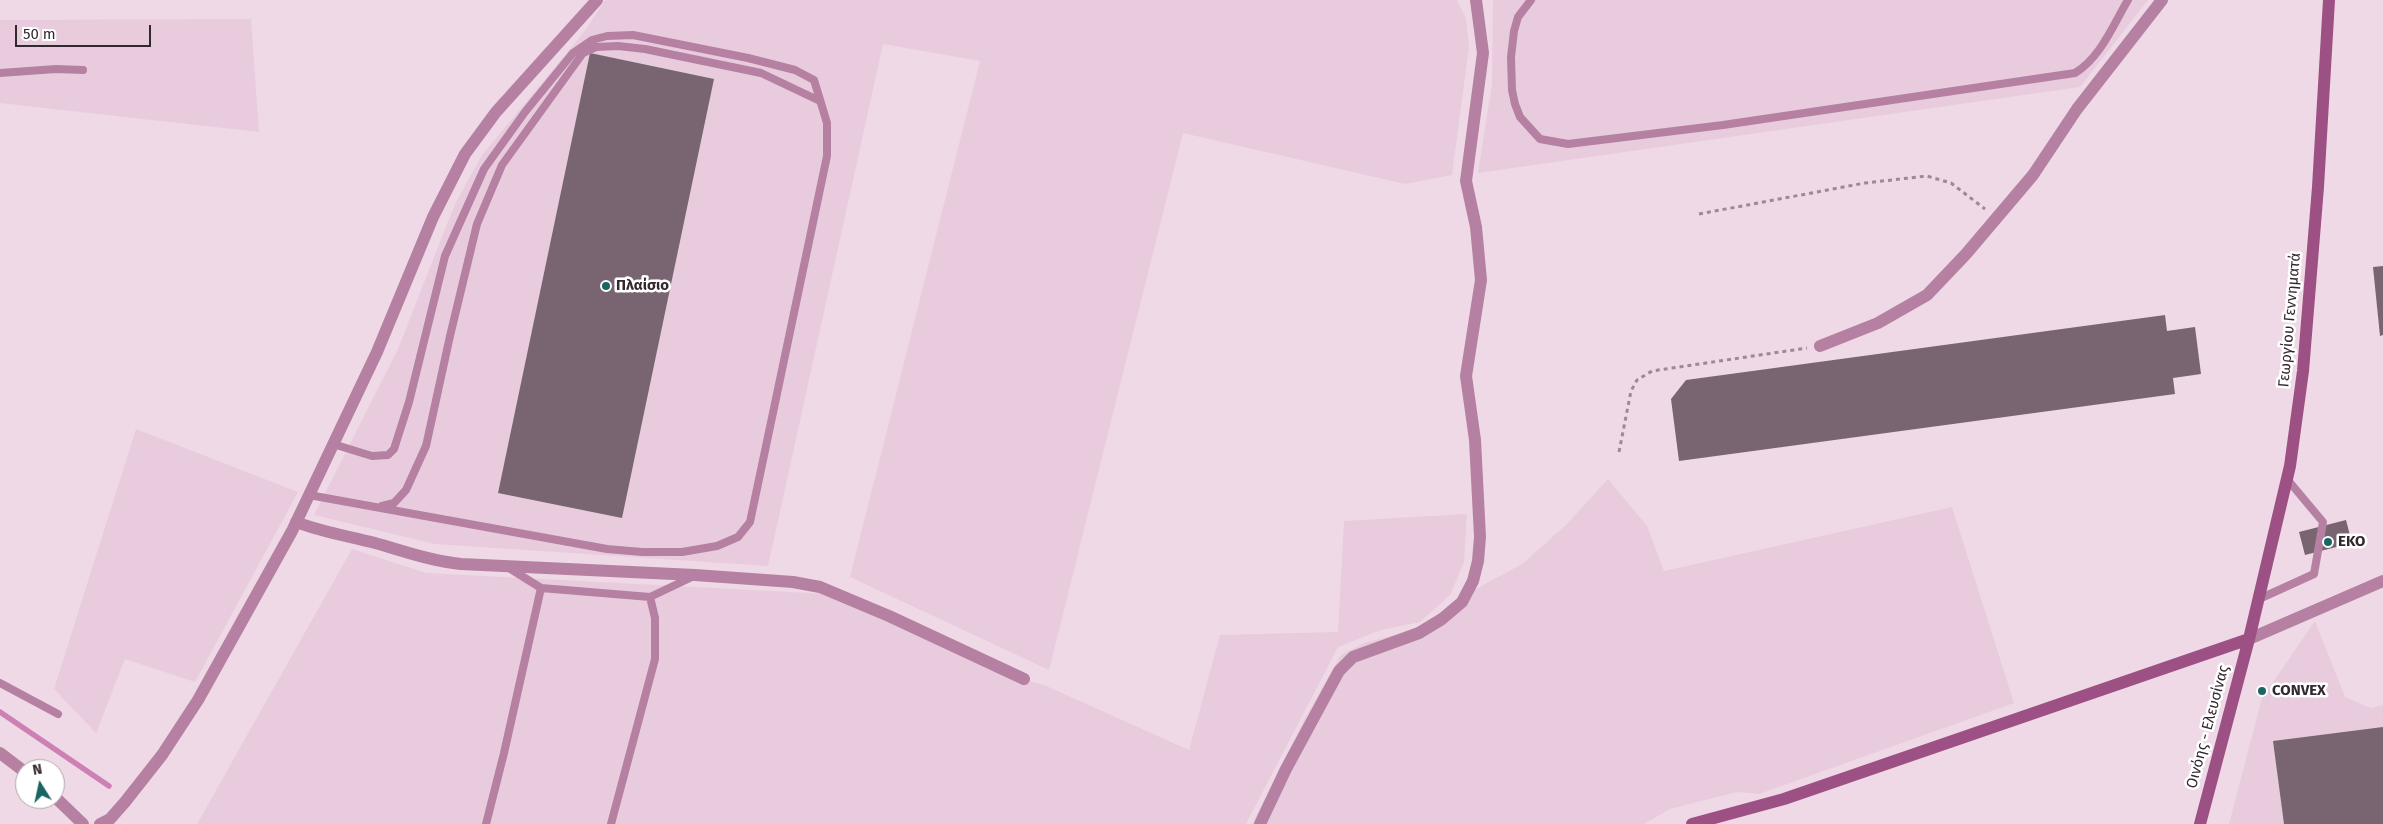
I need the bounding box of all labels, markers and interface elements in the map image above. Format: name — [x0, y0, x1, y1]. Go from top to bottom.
scale bar — [18, 15, 154, 47]
text: 50 m — [23, 25, 56, 43]
street label: Γεωργίου Γεννηματά — [2275, 252, 2305, 388]
place label: Πλαίσιο — [616, 277, 669, 295]
marker: Πλαίσιο — [600, 280, 612, 292]
place label: EKO — [2338, 533, 2365, 551]
marker: EKO — [2322, 536, 2334, 548]
street label: Οινόης - Ελευσίνας — [2183, 663, 2233, 791]
place label: CONVEX — [2272, 682, 2326, 700]
marker: CONVEX — [2256, 685, 2268, 697]
north arrow — [15, 759, 65, 809]
text: N — [31, 761, 44, 779]

